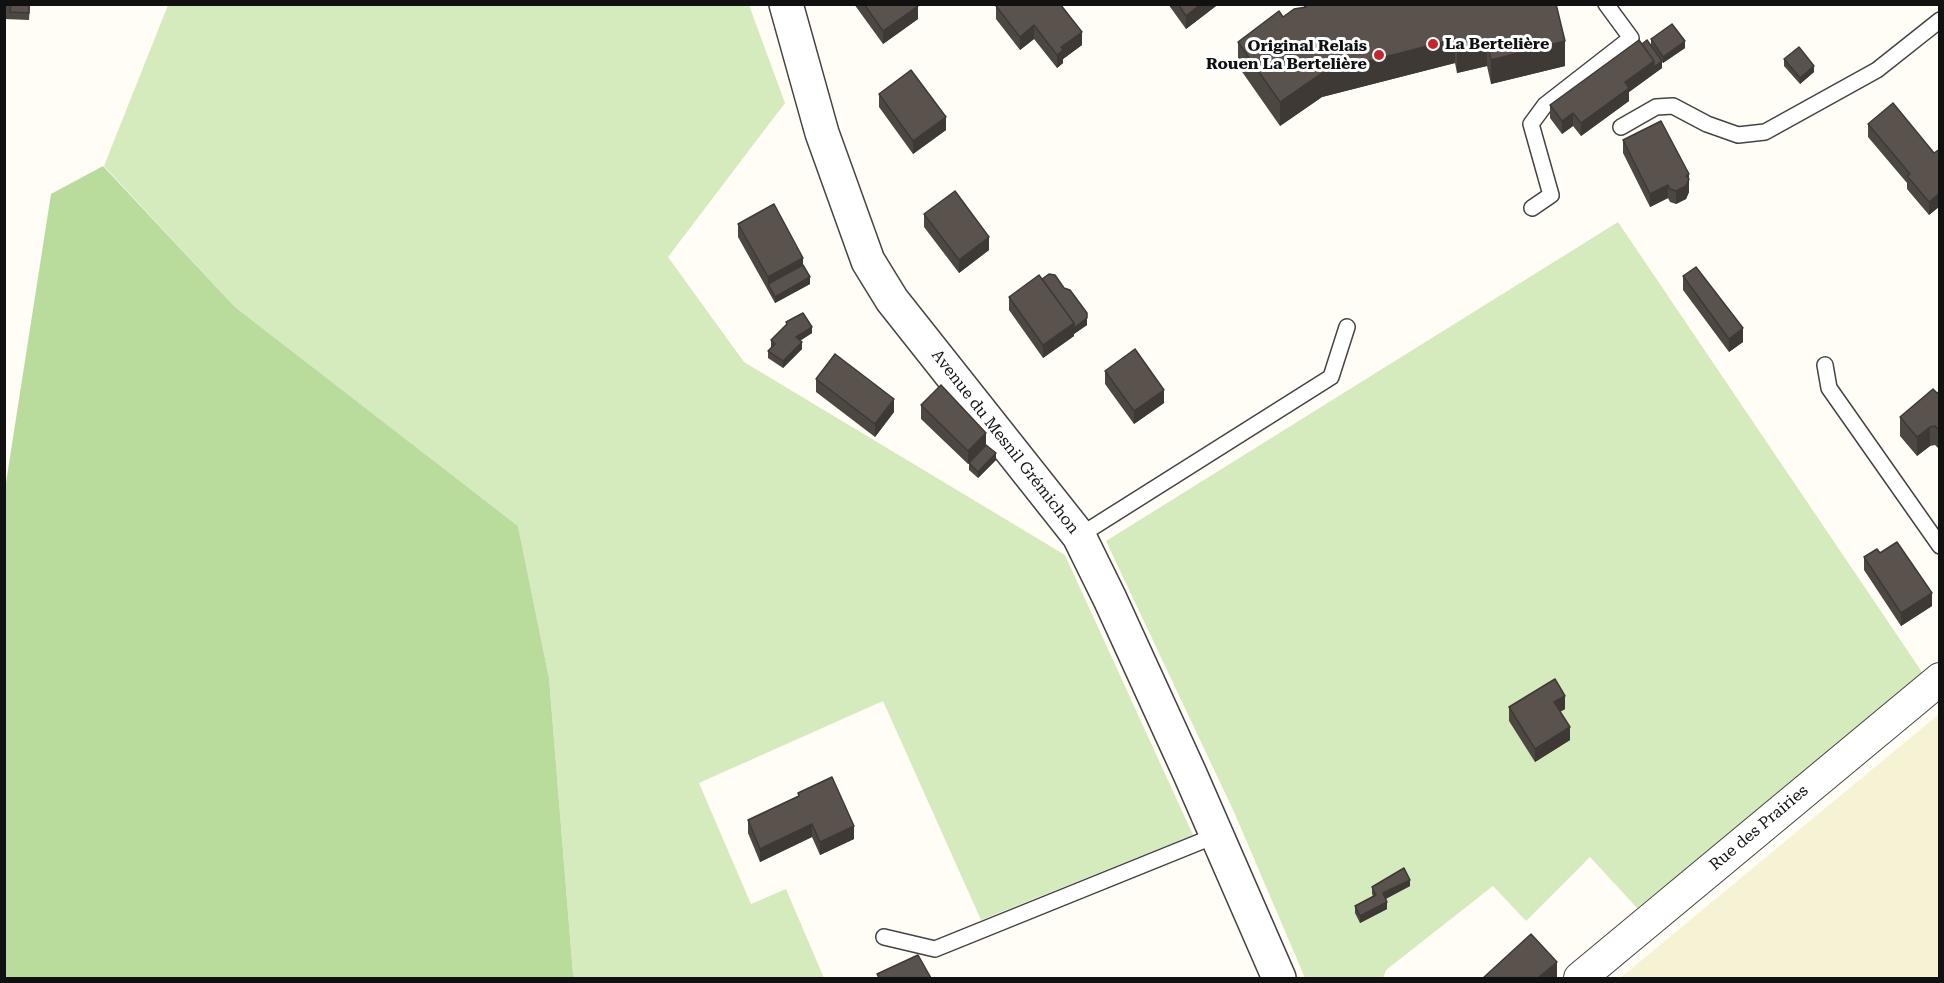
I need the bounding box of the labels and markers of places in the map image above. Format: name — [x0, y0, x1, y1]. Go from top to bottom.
place label: La Bertelière — [1445, 34, 1549, 54]
place label: Original Relais Rouen La Bertelière — [1206, 36, 1367, 74]
marker: La Bertelière — [1426, 37, 1440, 51]
marker: Original Relais Rouen La Bertelière — [1372, 48, 1386, 62]

